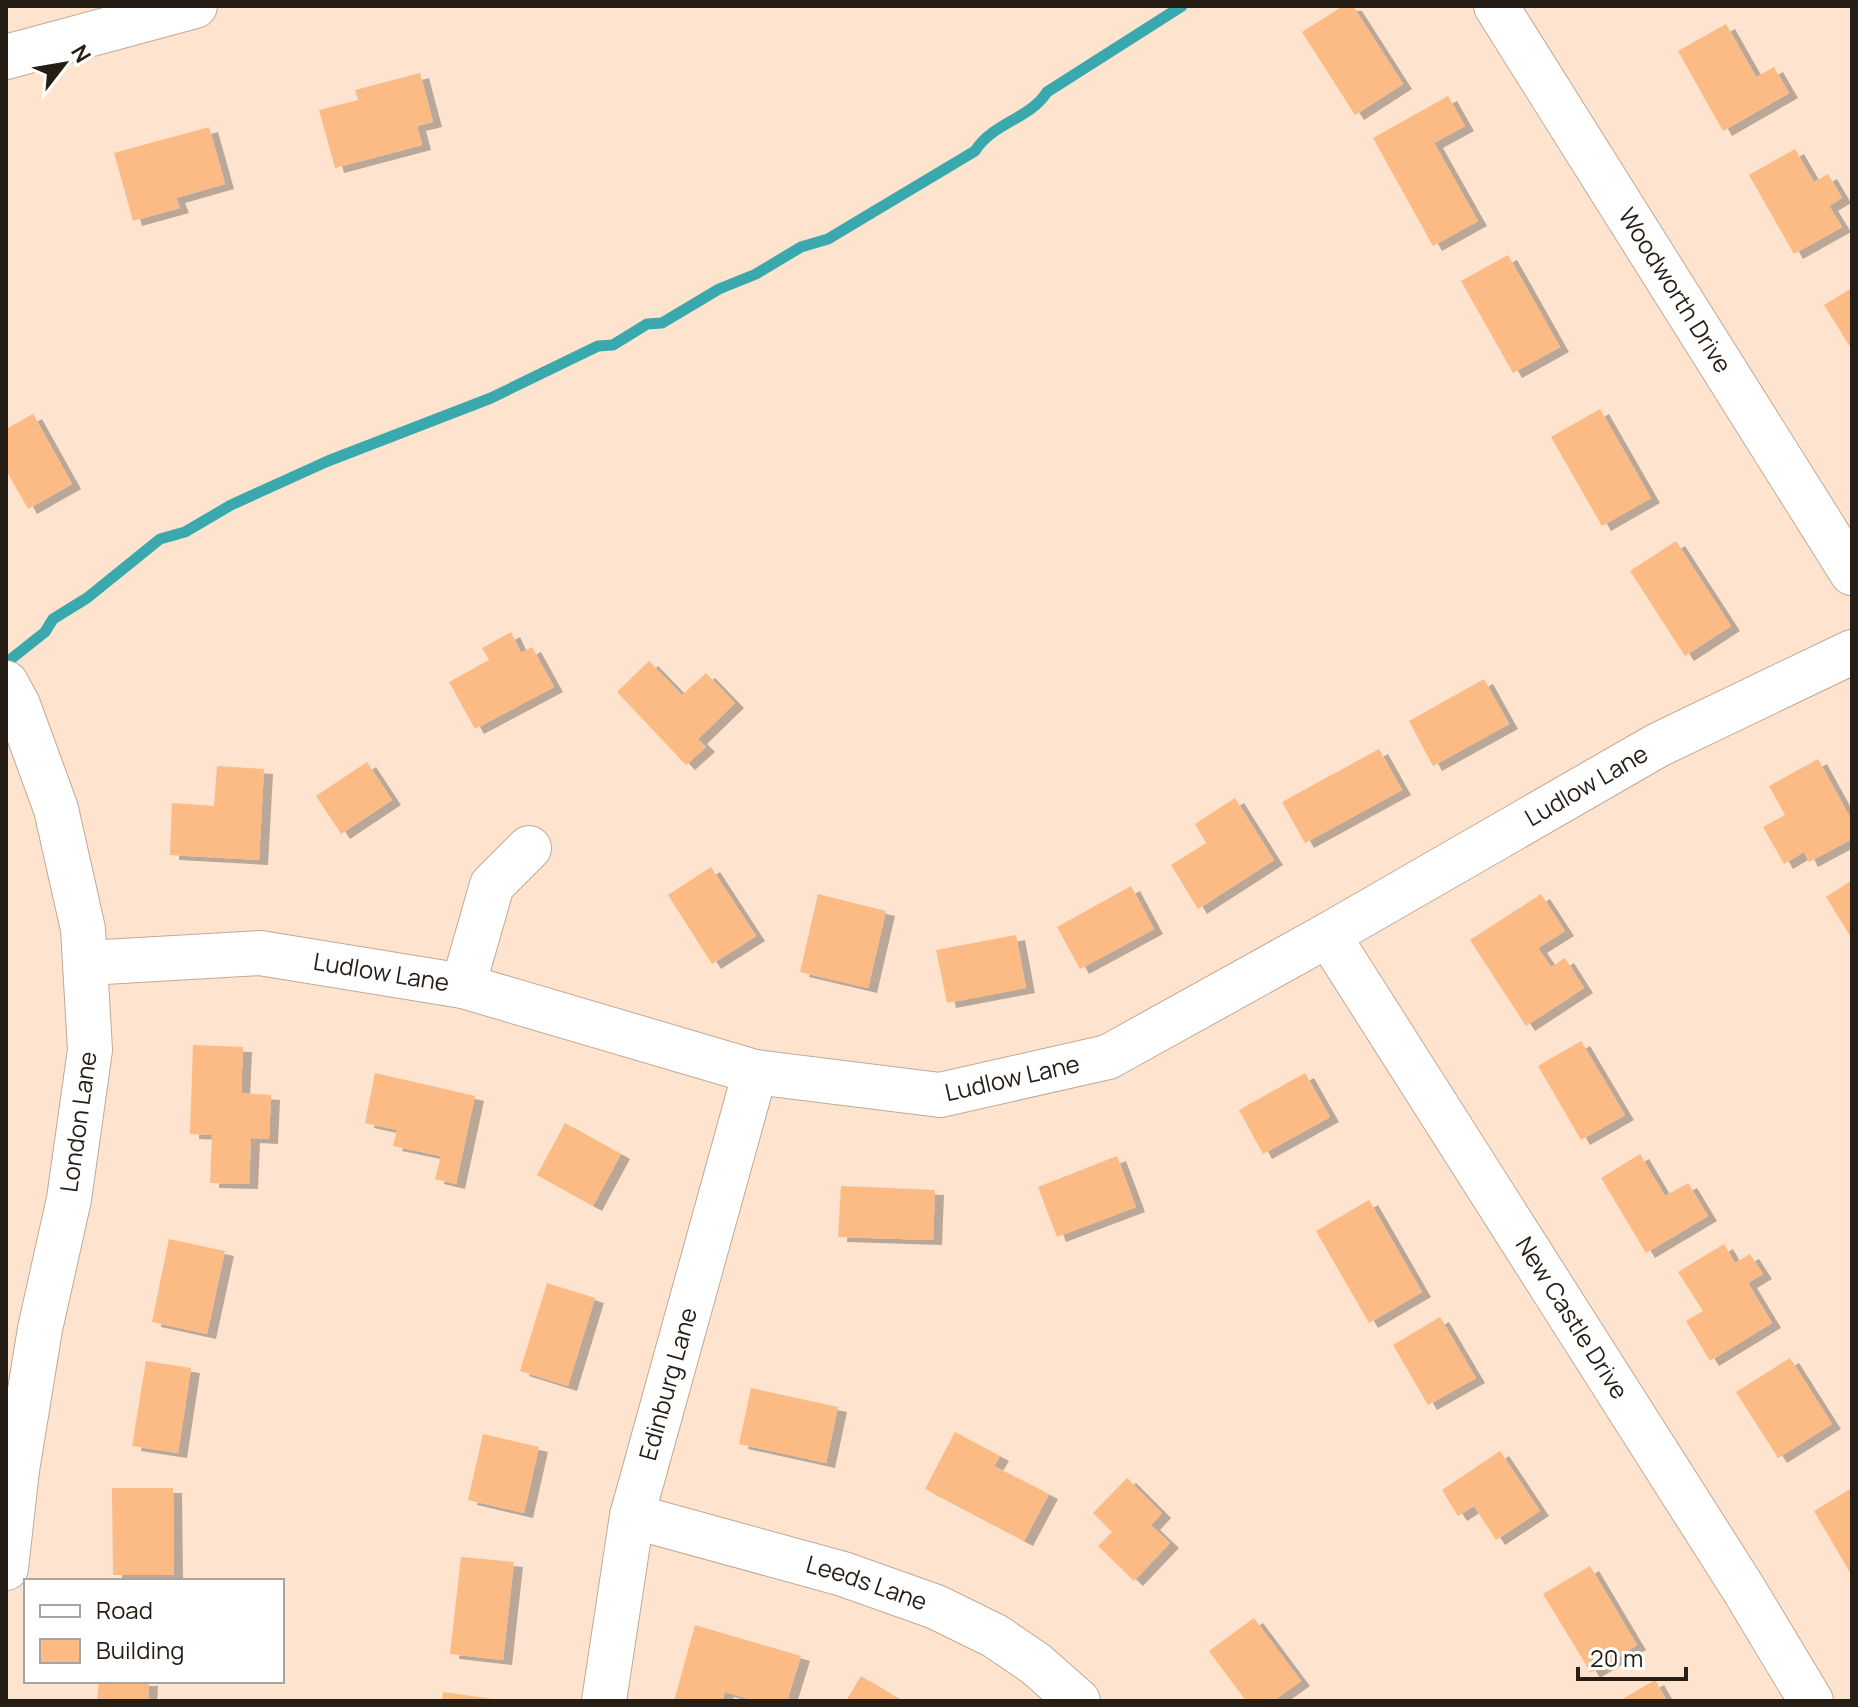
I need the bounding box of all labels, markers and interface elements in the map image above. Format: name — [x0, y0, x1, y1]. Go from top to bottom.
north arrow — [24, 24, 104, 104]
text: N — [64, 39, 98, 68]
street label: Woodworth Drive — [1612, 201, 1740, 379]
street label: Ludlow Lane — [1518, 736, 1654, 833]
street label: Ludlow Lane — [311, 944, 452, 998]
street label: Ludlow Lane — [942, 1046, 1083, 1108]
street label: London Lane — [51, 1049, 104, 1194]
street label: New Castle Drive — [1509, 1230, 1637, 1405]
street label: Edinburg Lane — [630, 1303, 704, 1464]
street label: Leeds Lane — [803, 1547, 932, 1618]
legend — [24, 1579, 284, 1683]
text: Road — [96, 1593, 153, 1626]
scale bar — [1578, 1631, 1686, 1681]
text: Building — [96, 1633, 184, 1666]
text: 20 m — [1590, 1641, 1643, 1674]

